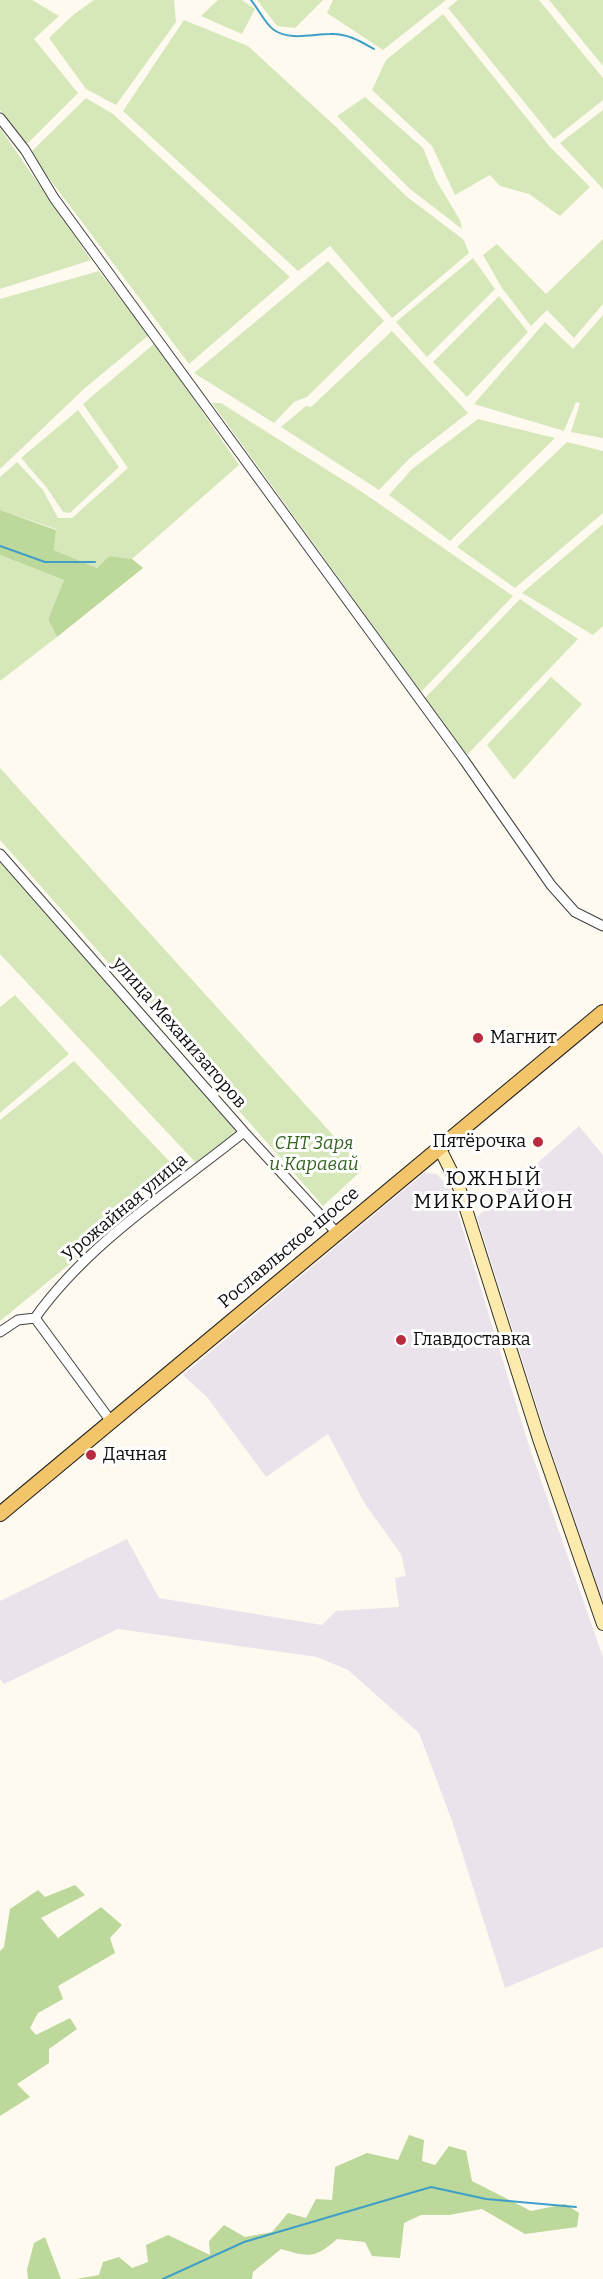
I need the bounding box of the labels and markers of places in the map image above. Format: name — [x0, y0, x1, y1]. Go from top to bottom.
place label: Магнит — [490, 1027, 557, 1049]
marker: Магнит — [471, 1031, 485, 1045]
place label: Пятёрочка — [432, 1131, 526, 1153]
marker: Пятёрочка — [531, 1135, 545, 1149]
place label: Главдоставка — [413, 1329, 531, 1351]
marker: Главдоставка — [394, 1333, 408, 1347]
place label: Дачная — [103, 1444, 167, 1466]
marker: Дачная — [84, 1448, 98, 1462]

